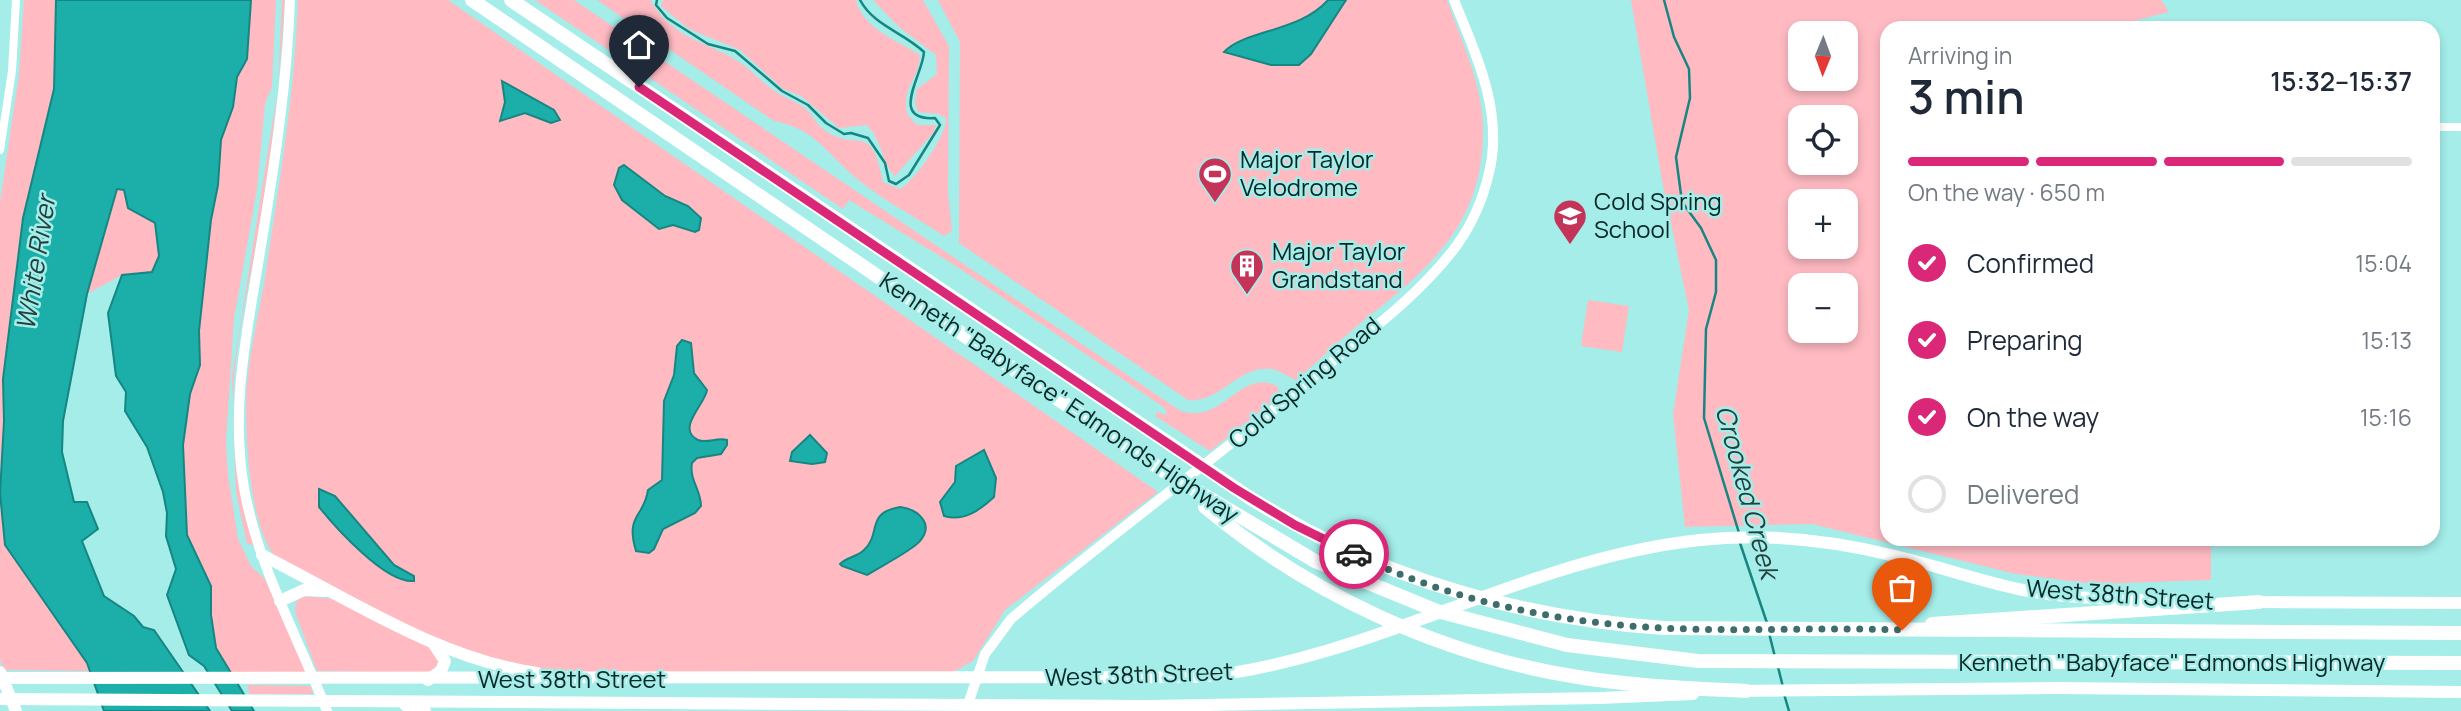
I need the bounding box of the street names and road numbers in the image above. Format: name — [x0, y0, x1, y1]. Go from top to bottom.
street label: Kenneth "Babyface" Edmonds Highway — [874, 264, 1246, 530]
street label: Cold Spring Road — [1221, 308, 1387, 455]
street label: West 38th Street — [2025, 570, 2215, 617]
street label: Kenneth "Babyface" Edmonds Highway — [1959, 645, 2386, 678]
street label: West 38th Street — [1044, 654, 1234, 693]
street label: West 38th Street — [478, 662, 666, 695]

